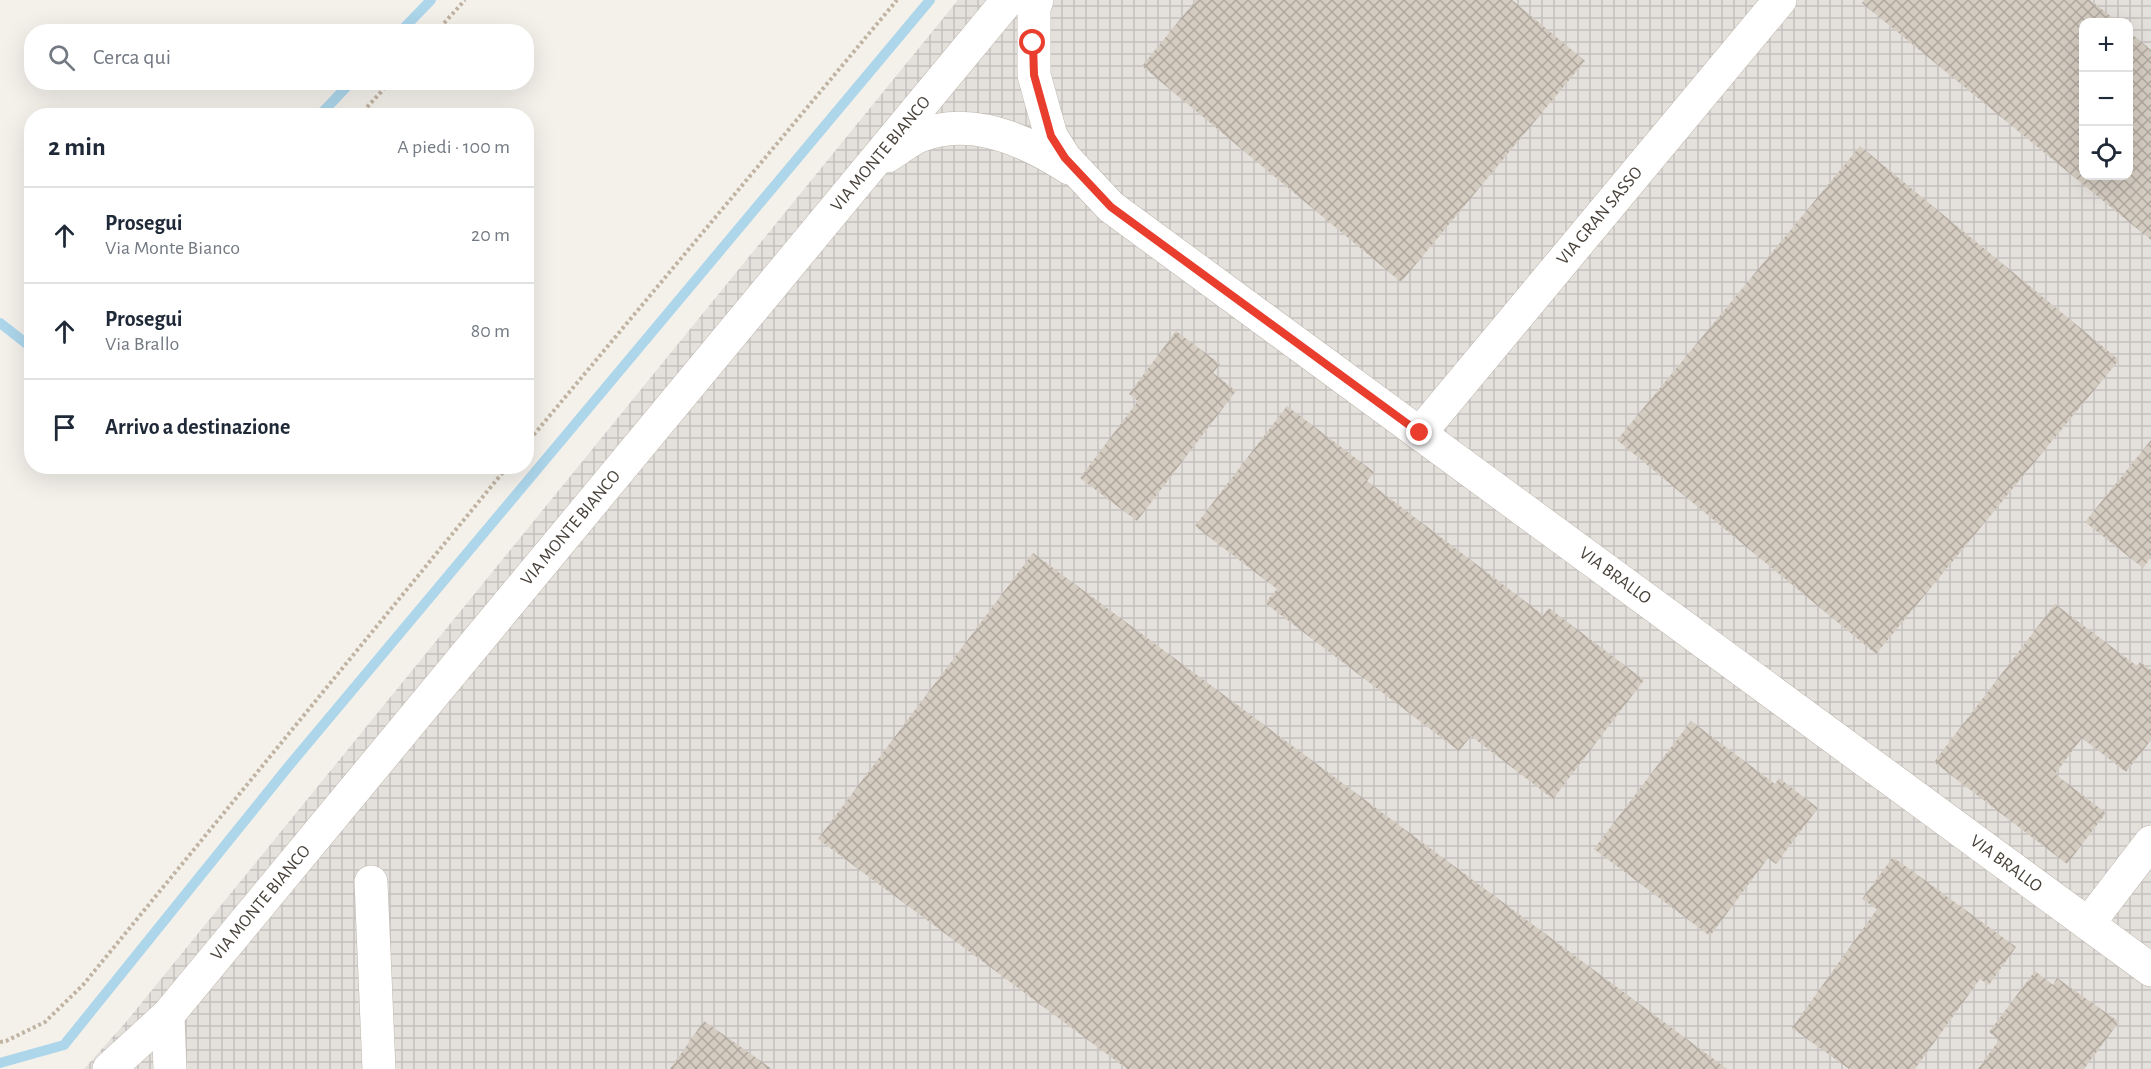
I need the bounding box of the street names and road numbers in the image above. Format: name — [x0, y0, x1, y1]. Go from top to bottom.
street label: VIA MONTE BIANCO — [828, 93, 934, 215]
street label: VIA GRAN SASSO — [1554, 163, 1646, 269]
street label: VIA MONTE BIANCO — [518, 467, 624, 589]
street label: VIA BRALLO — [1576, 544, 1654, 608]
street label: VIA BRALLO — [1967, 832, 2045, 896]
street label: VIA MONTE BIANCO — [208, 842, 314, 964]

